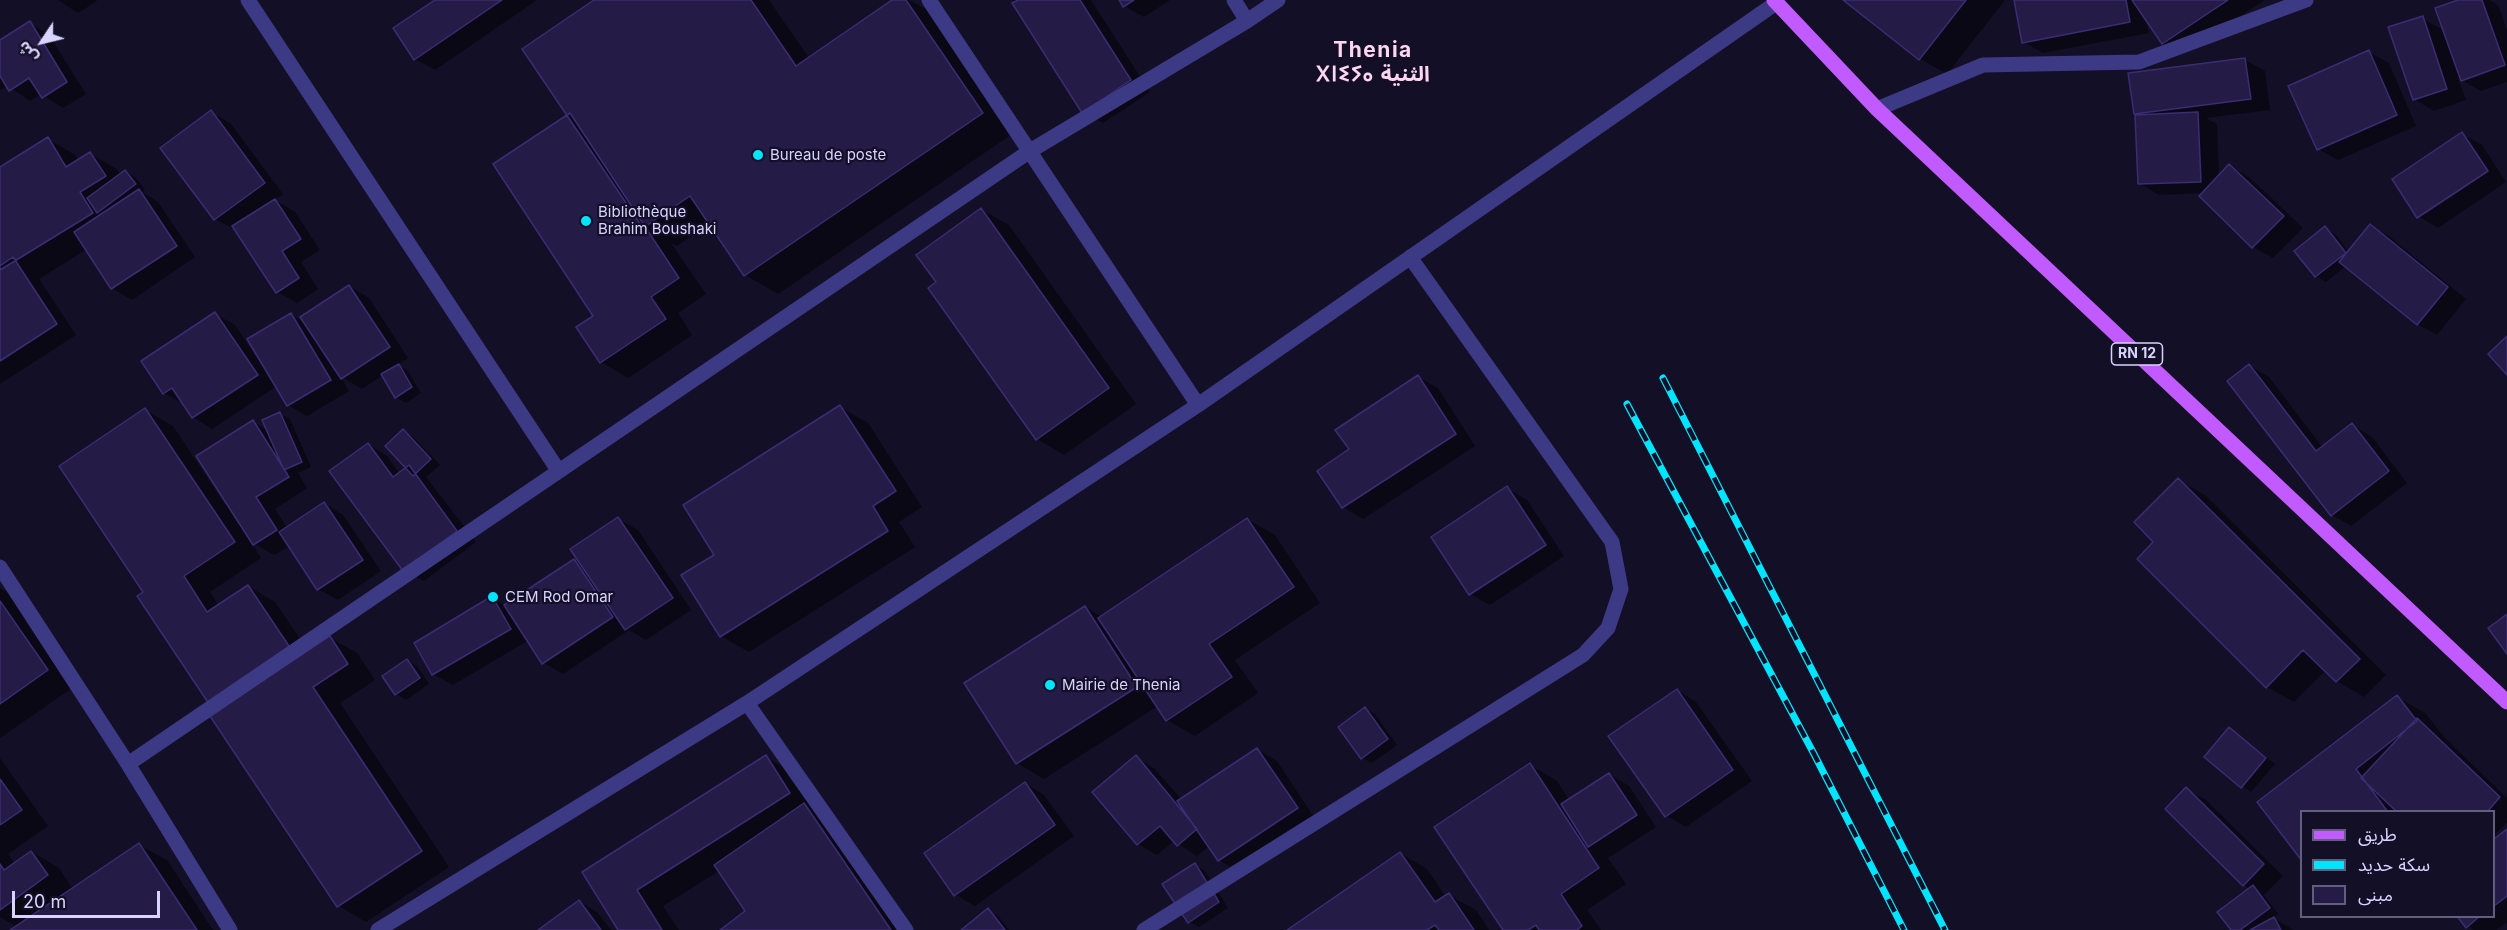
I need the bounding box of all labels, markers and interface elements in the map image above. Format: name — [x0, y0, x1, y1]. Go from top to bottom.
north arrow — [12, 12, 72, 72]
text: ش — [13, 38, 42, 67]
district label: Thenia ⵝⵏⵉⵢⴰ الثنية — [1321, 38, 1425, 88]
place label: Bureau de poste — [770, 146, 886, 164]
marker: Bureau de poste — [751, 148, 765, 162]
place label: Bibliothèque Brahim Boushaki — [598, 203, 716, 238]
marker: Bibliothèque Brahim Boushaki — [579, 214, 593, 228]
road number: RN 12 — [2112, 343, 2162, 365]
place label: CEM Rod Omar — [505, 588, 613, 606]
marker: CEM Rod Omar — [486, 590, 500, 604]
place label: Mairie de Thenia — [1062, 676, 1180, 694]
marker: Mairie de Thenia — [1043, 678, 1057, 692]
legend — [2300, 810, 2495, 918]
text: طريق — [2358, 824, 2397, 845]
text: سكة حديد — [2358, 854, 2430, 875]
scale bar — [15, 879, 164, 917]
text: مبنى — [2358, 884, 2393, 905]
text: 20 m — [23, 891, 66, 912]

